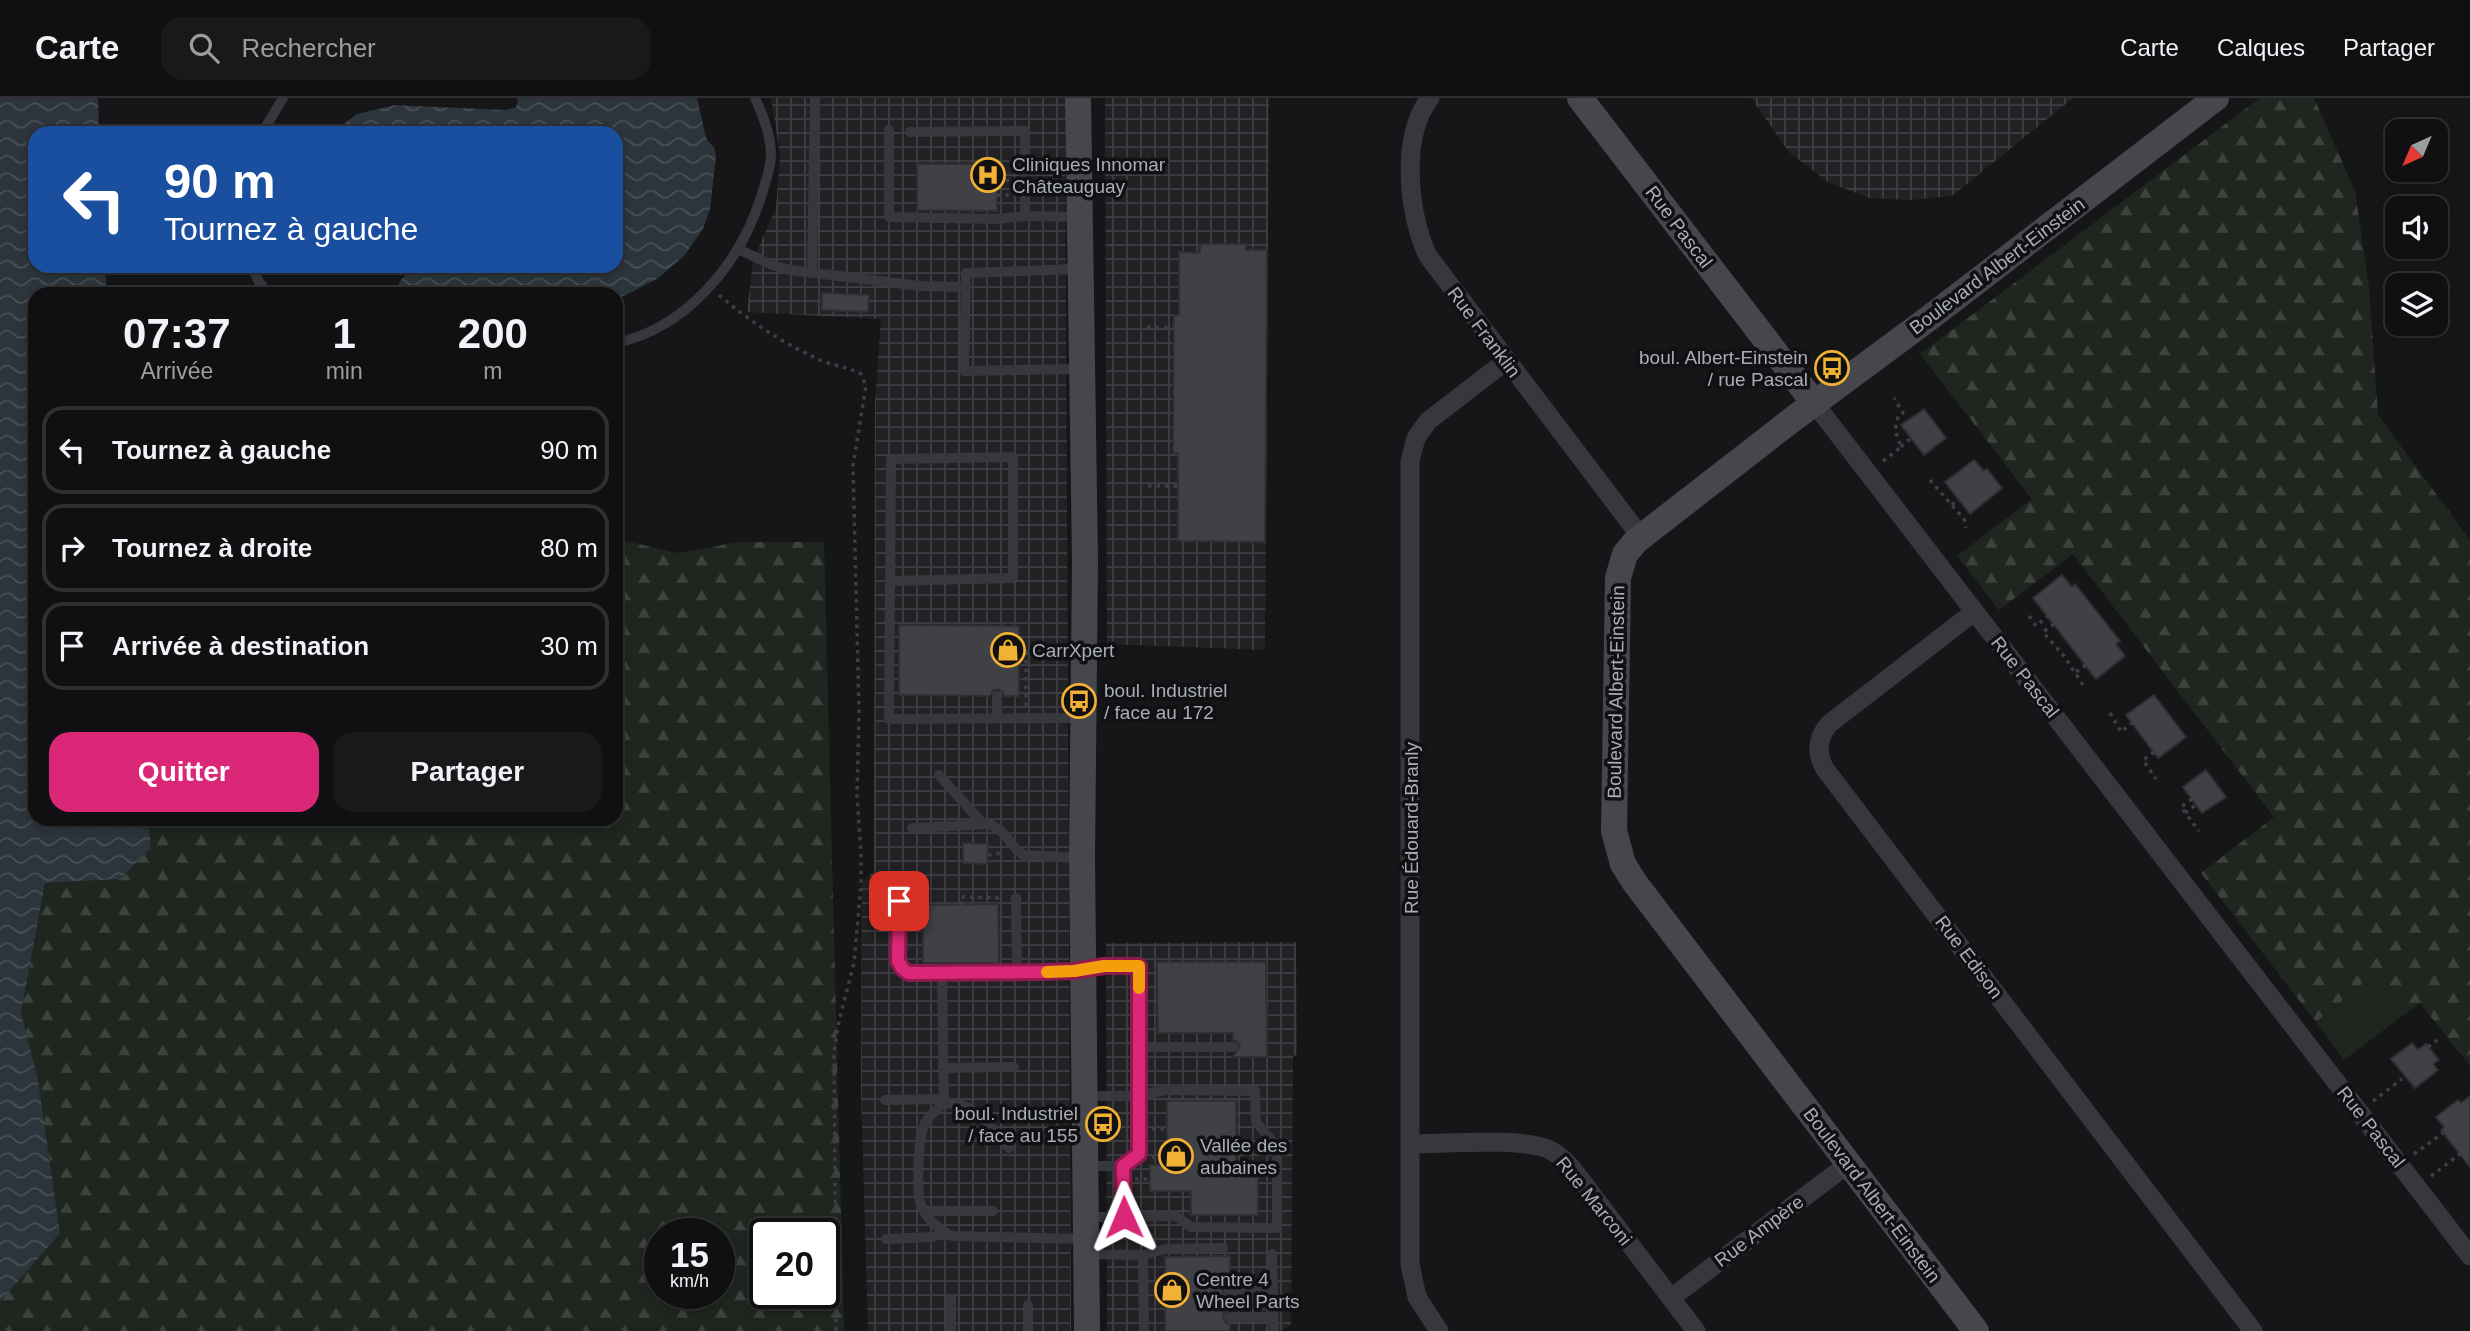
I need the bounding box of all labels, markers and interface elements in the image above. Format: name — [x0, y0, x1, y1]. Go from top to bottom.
search box — [161, 17, 651, 80]
text: Carte — [35, 29, 119, 66]
icon: search — [185, 29, 223, 67]
text: Rechercher — [241, 33, 376, 63]
text: Carte — [2120, 34, 2179, 61]
text: Calques — [2217, 34, 2305, 61]
text: Partager — [2343, 34, 2435, 61]
north arrow — [2385, 119, 2448, 182]
map controls — [2385, 119, 2448, 336]
icon: left — [49, 154, 140, 245]
text: 90 m — [164, 154, 276, 208]
place label: Cliniques Innomar Châteauguay — [1012, 154, 1166, 197]
hospital icon: Cliniques Innomar Châteauguay — [969, 156, 1007, 194]
street label: Rue Pascal — [1641, 182, 1717, 272]
street label: Boulevard Albert-Einstein — [1905, 193, 2089, 339]
button: sound — [2385, 196, 2448, 259]
text: Tournez à gauche — [164, 211, 418, 247]
button: layers — [2385, 273, 2448, 336]
street label: Rue Franklin — [1443, 283, 1525, 381]
text: 07:37 — [123, 310, 231, 357]
text: 1 — [332, 310, 356, 357]
text: 200 — [458, 310, 528, 357]
place label: boul. Albert-Einstein / rue Pascal — [1639, 347, 1808, 390]
bus stop icon: boul. Albert-Einstein / rue Pascal — [1813, 349, 1851, 387]
text: Arrivée — [140, 358, 213, 384]
text: min — [326, 358, 363, 384]
text: m — [483, 358, 502, 384]
icon: left — [53, 431, 91, 469]
text: Tournez à gauche — [112, 435, 331, 465]
text: 90 m — [540, 435, 598, 465]
icon: right — [53, 529, 91, 567]
text: Tournez à droite — [112, 533, 312, 563]
text: 80 m — [540, 533, 598, 563]
street label: Boulevard Albert-Einstein — [1604, 585, 1628, 799]
icon: arrive — [53, 627, 91, 665]
text: Arrivée à destination — [112, 631, 369, 661]
text: 30 m — [540, 631, 598, 661]
shop icon: CarrXpert — [989, 631, 1027, 669]
street label: Rue Pascal — [1987, 632, 2063, 722]
place label: CarrXpert — [1032, 640, 1115, 661]
place label: boul. Industriel / face au 172 — [1104, 680, 1228, 723]
bus stop icon: boul. Industriel / face au 172 — [1060, 682, 1098, 720]
button: Quitter — [49, 732, 319, 812]
button: Partager — [333, 732, 602, 812]
street label: Rue Édouard-Branly — [1401, 741, 1422, 914]
pin — [869, 871, 929, 931]
icon: arrive — [880, 882, 918, 920]
street label: Rue Edison — [1931, 911, 2007, 1003]
street label: Rue Pascal — [2333, 1082, 2409, 1172]
place label: boul. Industriel / face au 155 — [954, 1103, 1078, 1146]
street label: Boulevard Albert-Einstein — [1799, 1103, 1945, 1287]
bus stop icon: boul. Industriel / face au 155 — [1084, 1105, 1122, 1143]
place label: Vallée des aubaines — [1200, 1135, 1287, 1178]
shop icon: Vallée des aubaines — [1157, 1137, 1195, 1175]
street label: Rue Marconi — [1552, 1153, 1636, 1249]
position arrow — [1087, 1180, 1161, 1254]
street label: Rue Ampère — [1711, 1191, 1807, 1271]
speed limit sign: 20 — [749, 1218, 840, 1309]
text: 15 — [670, 1235, 709, 1274]
place label: Centre 4 Wheel Parts — [1196, 1269, 1299, 1312]
text: km/h — [670, 1271, 709, 1291]
shop icon: Centre 4 Wheel Parts — [1153, 1271, 1191, 1309]

